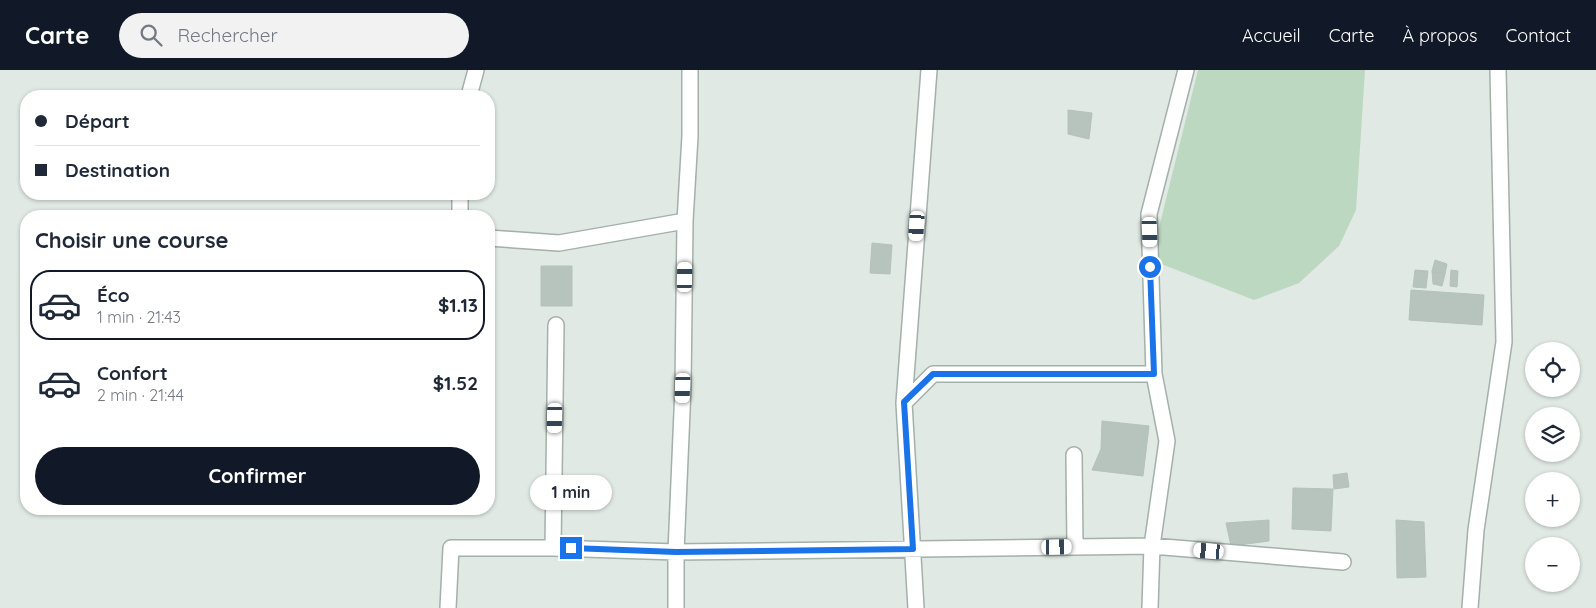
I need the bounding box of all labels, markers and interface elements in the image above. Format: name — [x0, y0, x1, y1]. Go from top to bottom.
search box — [119, 13, 469, 58]
text: Carte — [25, 20, 89, 50]
icon: search — [137, 21, 165, 49]
text: Rechercher — [177, 23, 278, 47]
text: Accueil — [1242, 24, 1301, 47]
text: Carte — [1329, 24, 1374, 47]
text: À propos — [1402, 24, 1478, 47]
text: Contact — [1506, 24, 1571, 47]
text: Départ — [65, 109, 130, 133]
text: Destination — [65, 158, 170, 182]
car — [908, 211, 925, 241]
car — [1141, 217, 1158, 247]
text: Choisir une course — [35, 226, 229, 254]
route start — [1139, 256, 1161, 278]
car — [677, 262, 692, 292]
icon: car — [37, 283, 82, 328]
text: Éco — [97, 283, 130, 307]
text: $1.13 — [438, 293, 478, 317]
text: 1 min · 21:43 — [97, 307, 181, 327]
map controls — [1525, 342, 1580, 592]
button: locate — [1525, 342, 1580, 397]
icon: car — [37, 361, 82, 406]
text: Confort — [97, 361, 168, 385]
text: $1.52 — [433, 371, 478, 395]
car — [674, 373, 691, 403]
text: 2 min · 21:44 — [97, 385, 184, 405]
car — [547, 403, 562, 433]
button: layers — [1525, 407, 1580, 462]
button: Confirmer — [35, 447, 480, 505]
button: + — [1525, 472, 1580, 527]
callout: 1 min — [530, 476, 612, 510]
text: 1 min — [552, 482, 590, 502]
route end — [560, 537, 582, 559]
button: − — [1525, 537, 1580, 592]
car — [1041, 539, 1072, 555]
car — [1193, 542, 1224, 560]

